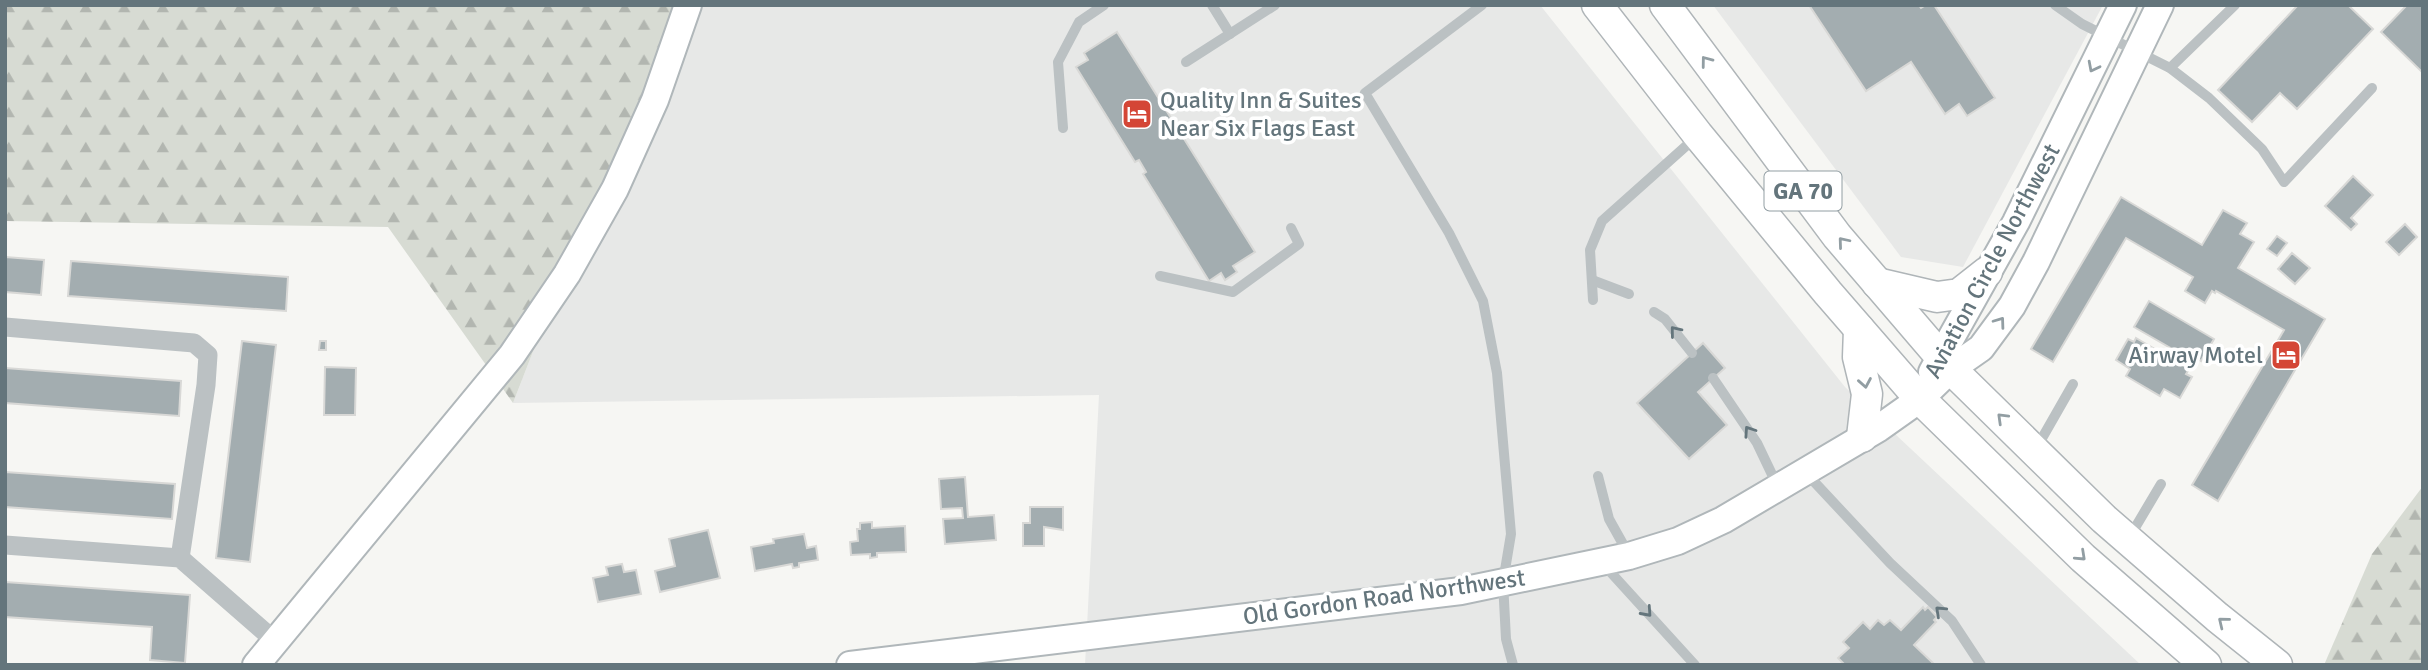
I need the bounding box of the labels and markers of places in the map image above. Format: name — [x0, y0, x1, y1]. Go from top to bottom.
place label: Quality Inn & Suites Near Six Flags East — [1160, 85, 1361, 143]
hotel icon: Quality Inn & Suites Near Six Flags East — [1120, 97, 1154, 131]
hotel icon: Airway Motel — [2269, 338, 2303, 372]
place label: Airway Motel — [2128, 340, 2263, 370]

